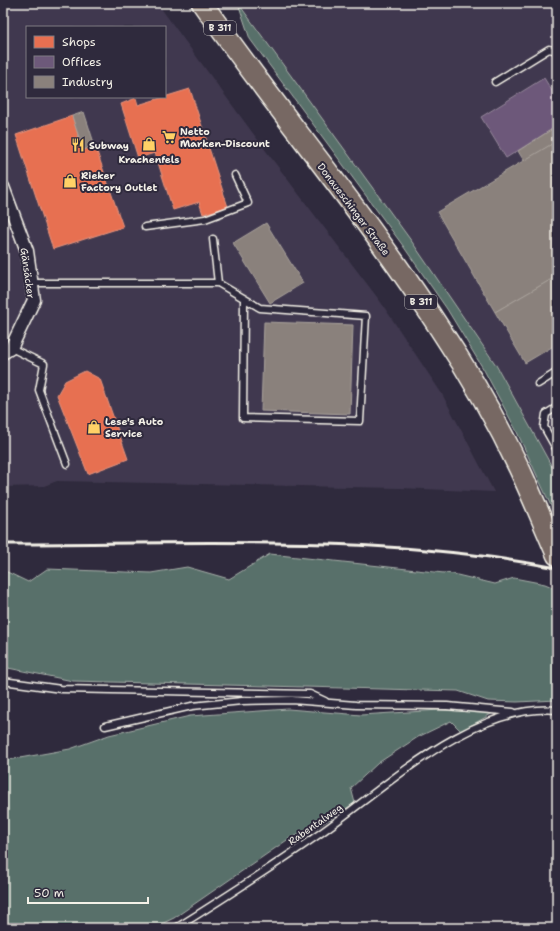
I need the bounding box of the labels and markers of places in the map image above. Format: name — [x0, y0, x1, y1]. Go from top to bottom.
place label: Netto Marken-Discount — [180, 125, 270, 150]
supermarket icon: Netto Marken-Discount — [161, 129, 177, 145]
shop icon: Krachenfels — [141, 136, 157, 152]
restaurant icon: Subway — [70, 137, 86, 153]
place label: Subway — [89, 139, 129, 152]
place label: Krachenfels — [118, 153, 180, 166]
place label: Rieker Factory Outlet — [81, 169, 157, 194]
shop icon: Rieker Factory Outlet — [62, 173, 78, 189]
place label: Lese's Auto Service — [105, 415, 164, 440]
shop icon: Lese's Auto Service — [86, 419, 102, 435]

